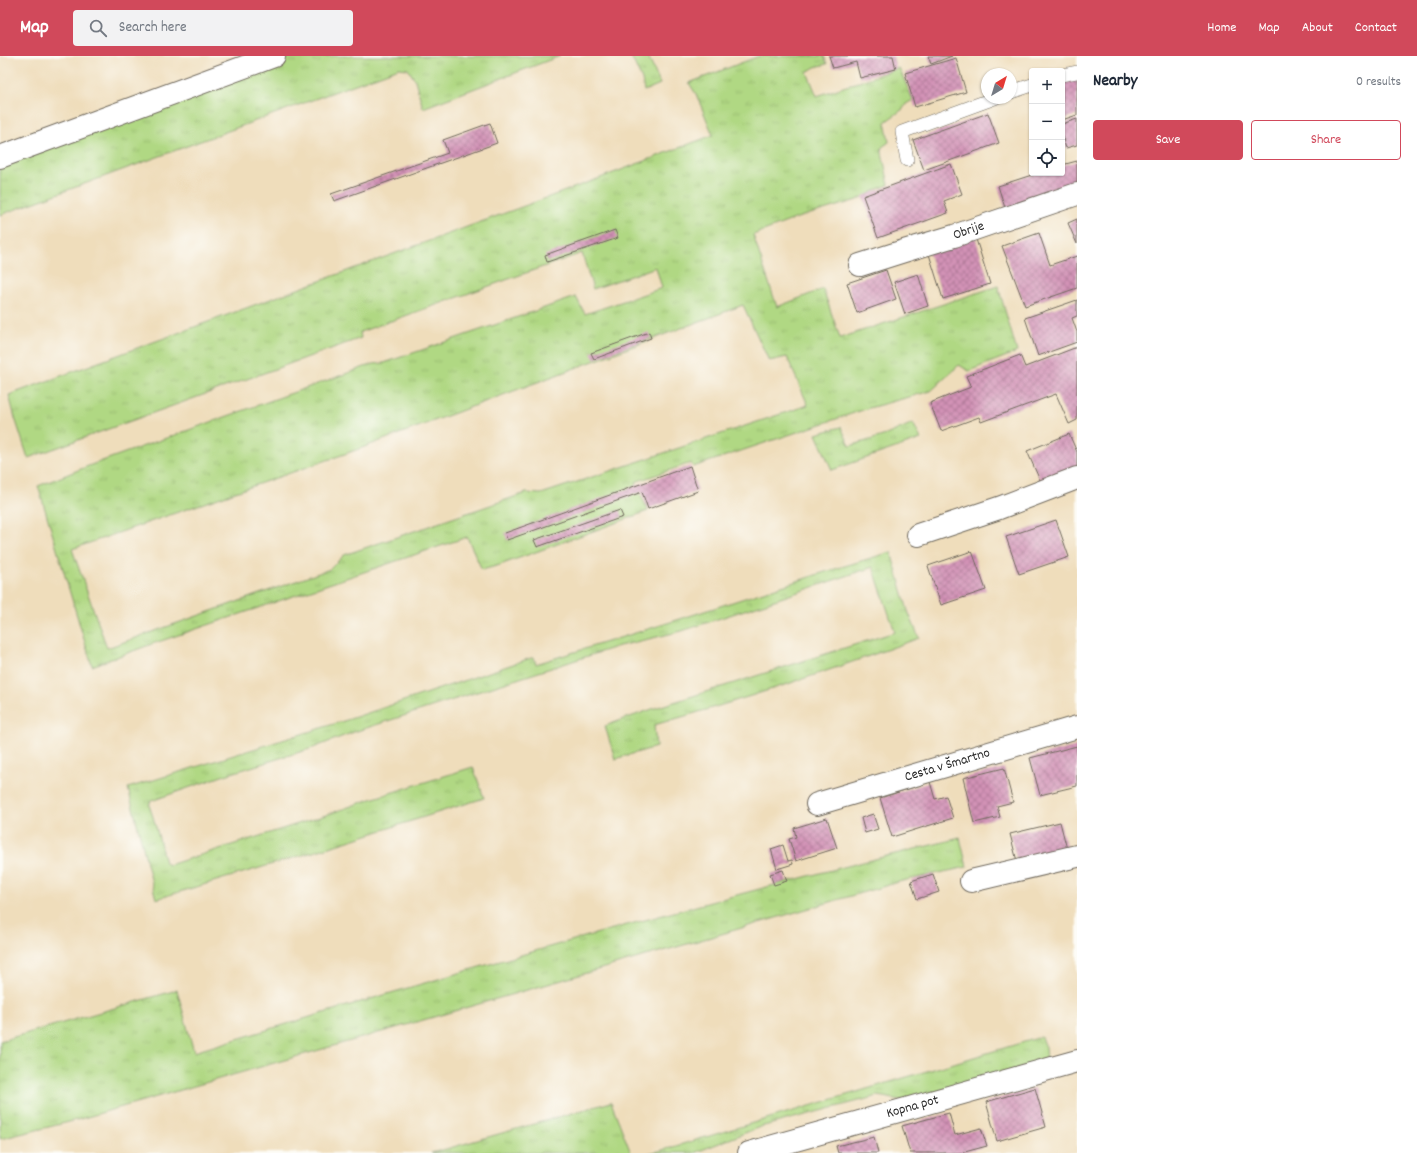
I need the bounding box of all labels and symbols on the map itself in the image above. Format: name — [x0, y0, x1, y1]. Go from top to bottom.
north arrow — [981, 68, 1017, 104]
street label: Obrije — [951, 216, 987, 246]
street label: Cesta v Šmartno — [902, 743, 992, 787]
street label: Kopna pot — [884, 1090, 941, 1124]

